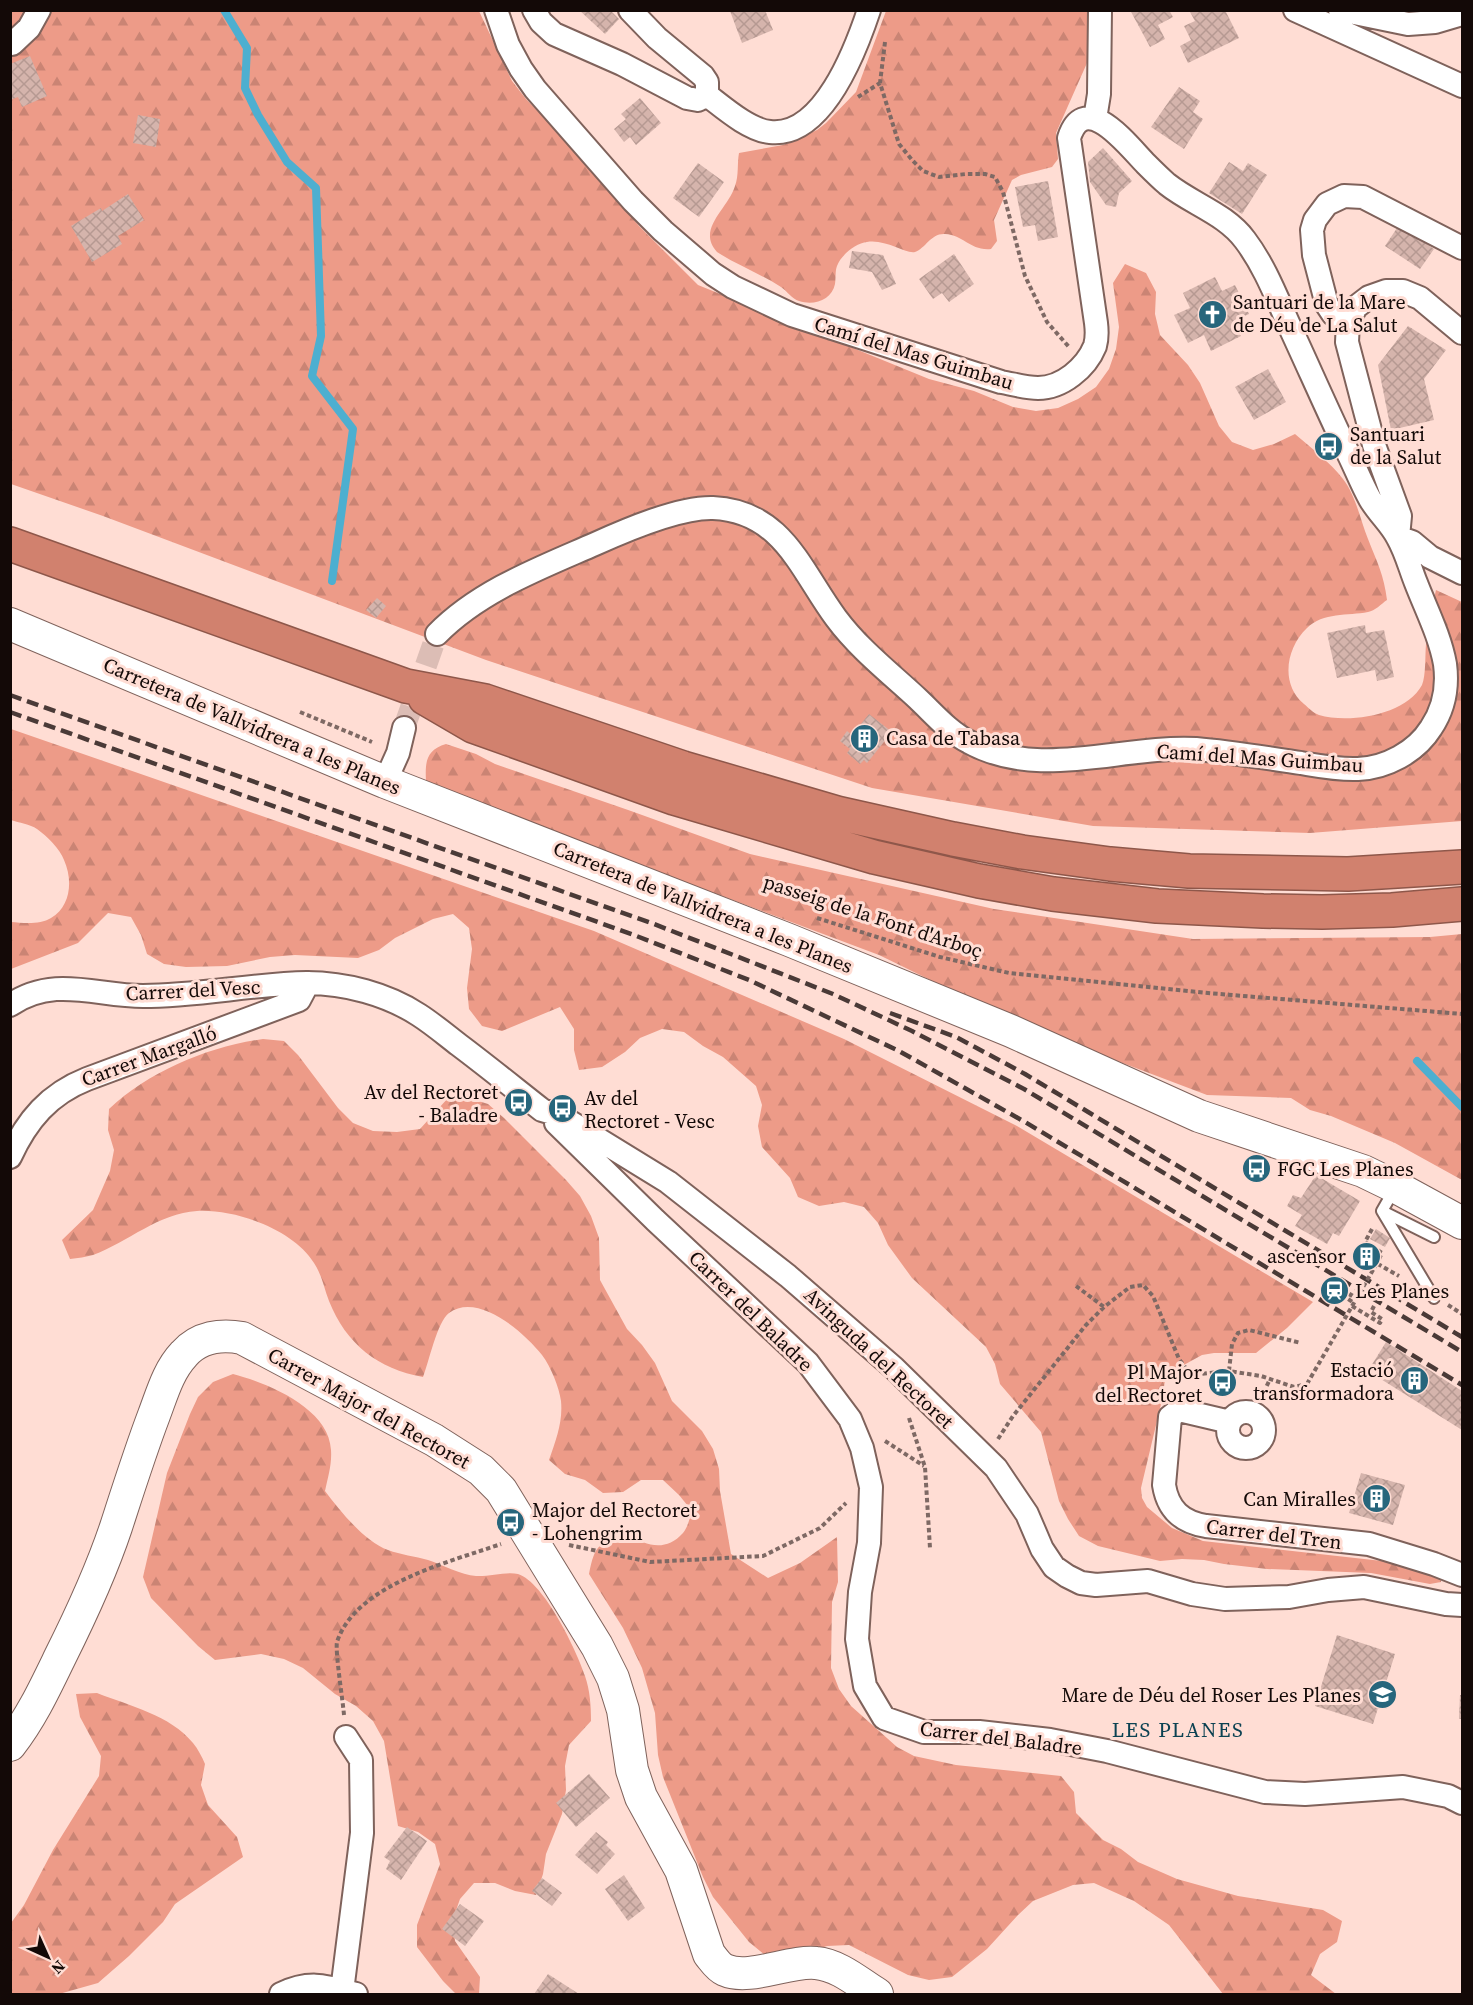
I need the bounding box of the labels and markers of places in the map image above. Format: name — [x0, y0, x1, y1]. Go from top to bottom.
place label: Santuari de la Mare de Déu de La Salut — [1233, 288, 1406, 339]
church icon: Santuari de la Mare de Déu de La Salut — [1196, 298, 1228, 330]
place label: Santuari de la Salut — [1350, 420, 1442, 471]
bus stop icon: Santuari de la Salut — [1313, 430, 1345, 462]
building icon: Casa de Tabasa — [849, 722, 881, 754]
place label: Casa de Tabasa — [886, 724, 1021, 752]
place label: Av del Rectoret - Baladre — [364, 1078, 498, 1129]
place label: Av del Rectoret - Vesc — [584, 1084, 715, 1135]
bus stop icon: Av del Rectoret - Baladre — [503, 1087, 535, 1119]
bus stop icon: Av del Rectoret - Vesc — [547, 1093, 579, 1125]
bus stop icon: FGC Les Planes — [1240, 1153, 1272, 1185]
place label: FGC Les Planes — [1277, 1155, 1414, 1183]
building icon: ascensor — [1351, 1240, 1383, 1272]
place label: ascensor — [1267, 1242, 1347, 1270]
station icon: Les Planes — [1318, 1275, 1350, 1307]
place label: Les Planes — [1355, 1277, 1449, 1305]
place label: Estació transformadora — [1253, 1356, 1395, 1407]
place label: Pl Major del Rectoret — [1095, 1358, 1203, 1409]
building icon: Estació transformadora — [1399, 1365, 1431, 1397]
bus stop icon: Pl Major del Rectoret — [1207, 1367, 1239, 1399]
building icon: Can Miralles — [1361, 1483, 1393, 1515]
place label: Can Miralles — [1243, 1485, 1356, 1513]
place label: Major del Rectoret - Lohengrim — [532, 1496, 697, 1547]
bus stop icon: Major del Rectoret - Lohengrim — [495, 1506, 527, 1538]
school or university icon: Mare de Déu del Roser Les Planes — [1366, 1679, 1398, 1711]
place label: Mare de Déu del Roser Les Planes — [1061, 1681, 1361, 1709]

